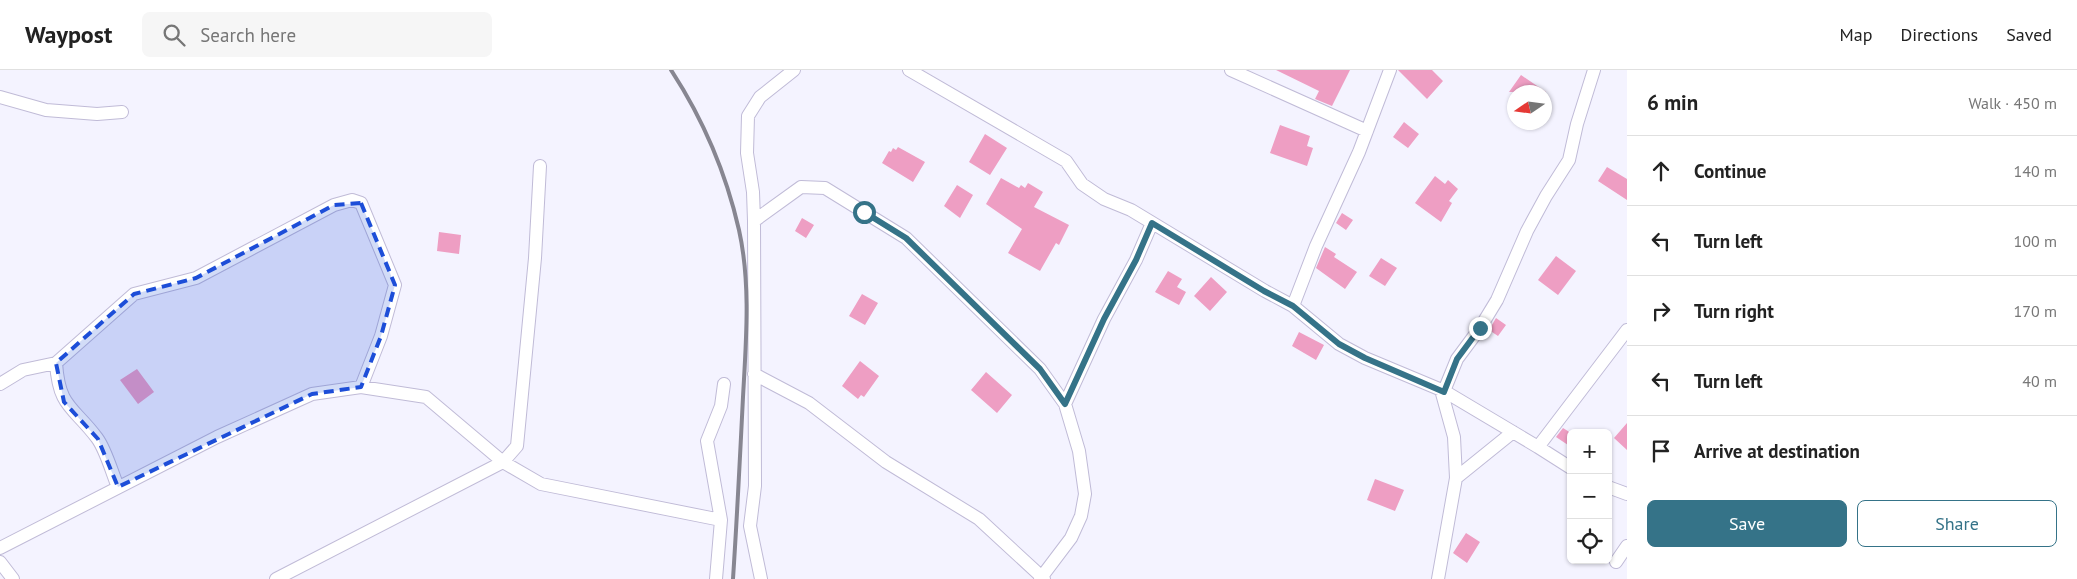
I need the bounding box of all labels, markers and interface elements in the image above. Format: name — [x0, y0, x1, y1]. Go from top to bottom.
search box — [142, 12, 492, 57]
text: Waypost — [25, 19, 112, 50]
icon: search — [160, 21, 188, 49]
text: Search here — [200, 23, 296, 47]
text: Map — [1840, 23, 1872, 46]
text: Directions — [1900, 23, 1978, 46]
text: Saved — [2006, 23, 2052, 46]
north arrow — [1507, 85, 1552, 130]
text: 6 min — [1647, 89, 1698, 116]
text: Walk · 450 m — [1968, 93, 2057, 113]
icon: ahead — [1647, 157, 1675, 185]
text: Continue — [1694, 159, 1766, 183]
text: 140 m — [2014, 161, 2057, 181]
route start — [853, 201, 876, 224]
icon: left — [1647, 227, 1675, 255]
text: Turn left — [1694, 229, 1763, 253]
text: 100 m — [2014, 231, 2057, 251]
icon: right — [1647, 297, 1675, 325]
text: Turn right — [1694, 299, 1774, 323]
text: 170 m — [2014, 301, 2057, 321]
route end — [1469, 317, 1492, 340]
icon: left — [1647, 367, 1675, 395]
text: Turn left — [1694, 369, 1763, 393]
text: 40 m — [2022, 371, 2057, 391]
map controls — [1567, 429, 1612, 564]
button: + — [1567, 429, 1612, 474]
icon: arrive — [1647, 437, 1675, 465]
text: Arrive at destination — [1694, 439, 1860, 463]
button: − — [1567, 474, 1612, 519]
button: Save — [1647, 500, 1847, 547]
button: Share — [1857, 500, 2057, 547]
button: locate — [1567, 519, 1612, 564]

